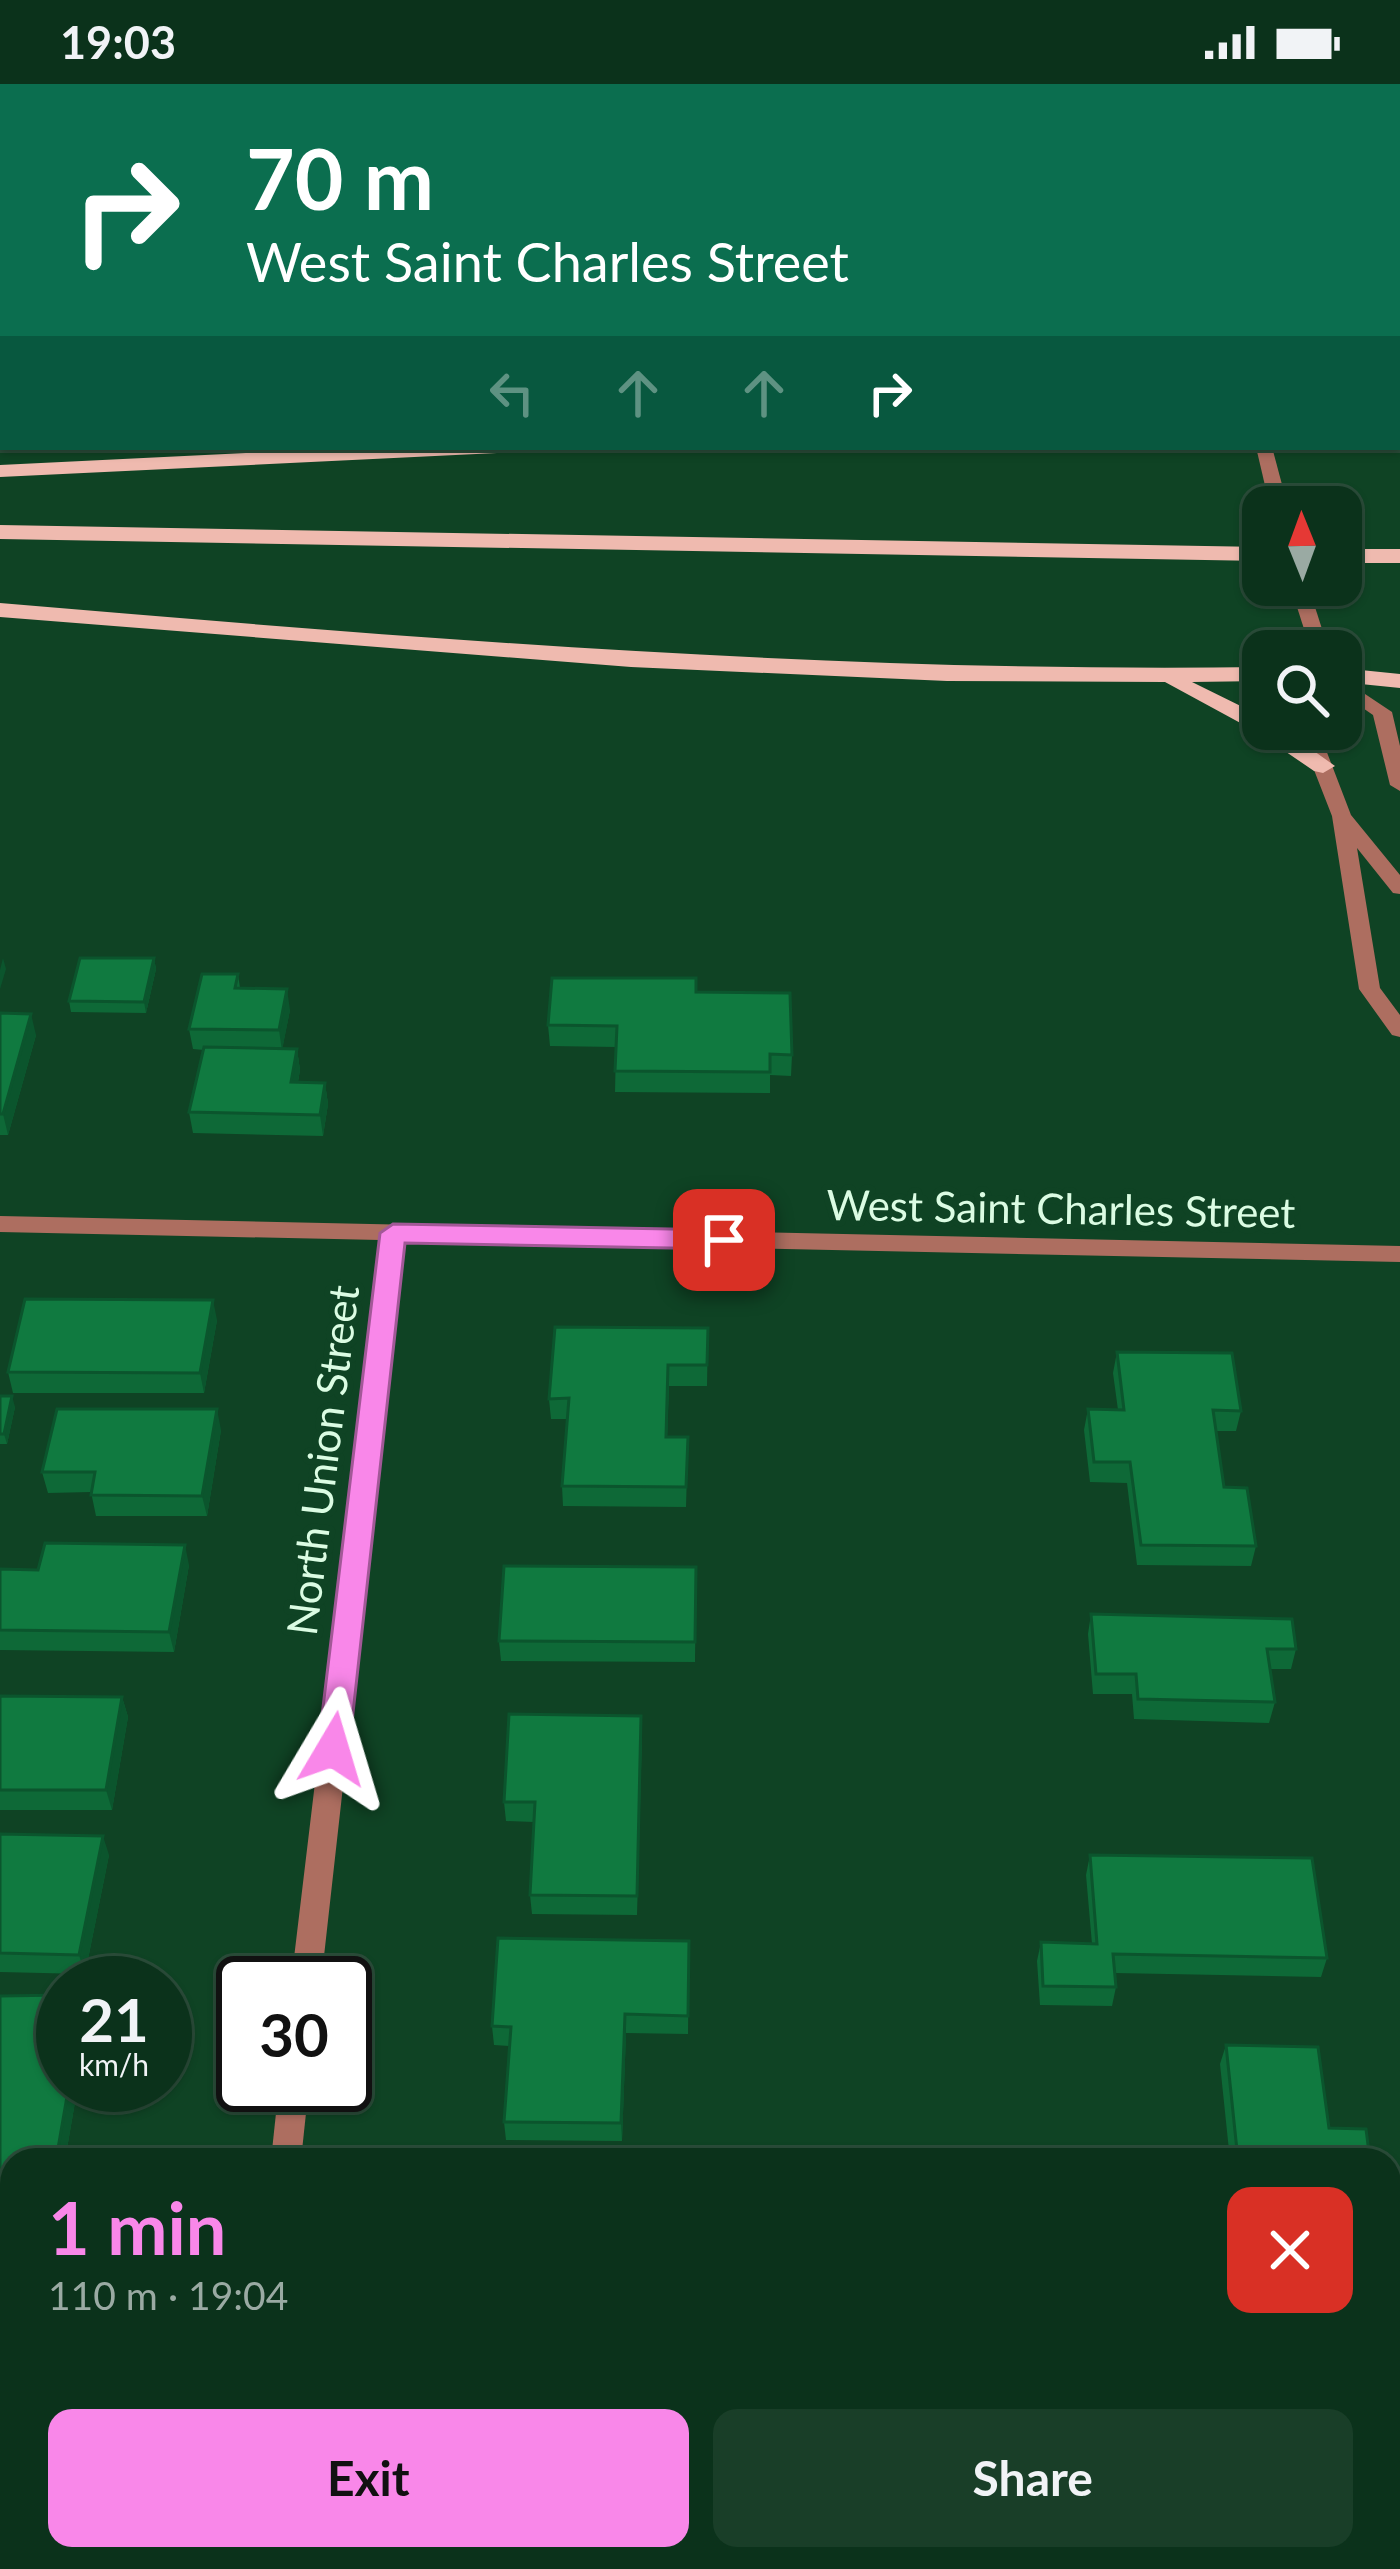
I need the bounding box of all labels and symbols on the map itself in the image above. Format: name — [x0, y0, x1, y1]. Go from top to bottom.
north arrow — [1242, 486, 1362, 606]
street label: West Saint Charles Street — [826, 1179, 1296, 1237]
pin — [673, 1189, 775, 1291]
street label: North Union Street — [276, 1282, 368, 1638]
position arrow — [270, 1686, 396, 1812]
speed limit sign: 30 — [216, 1956, 372, 2112]

